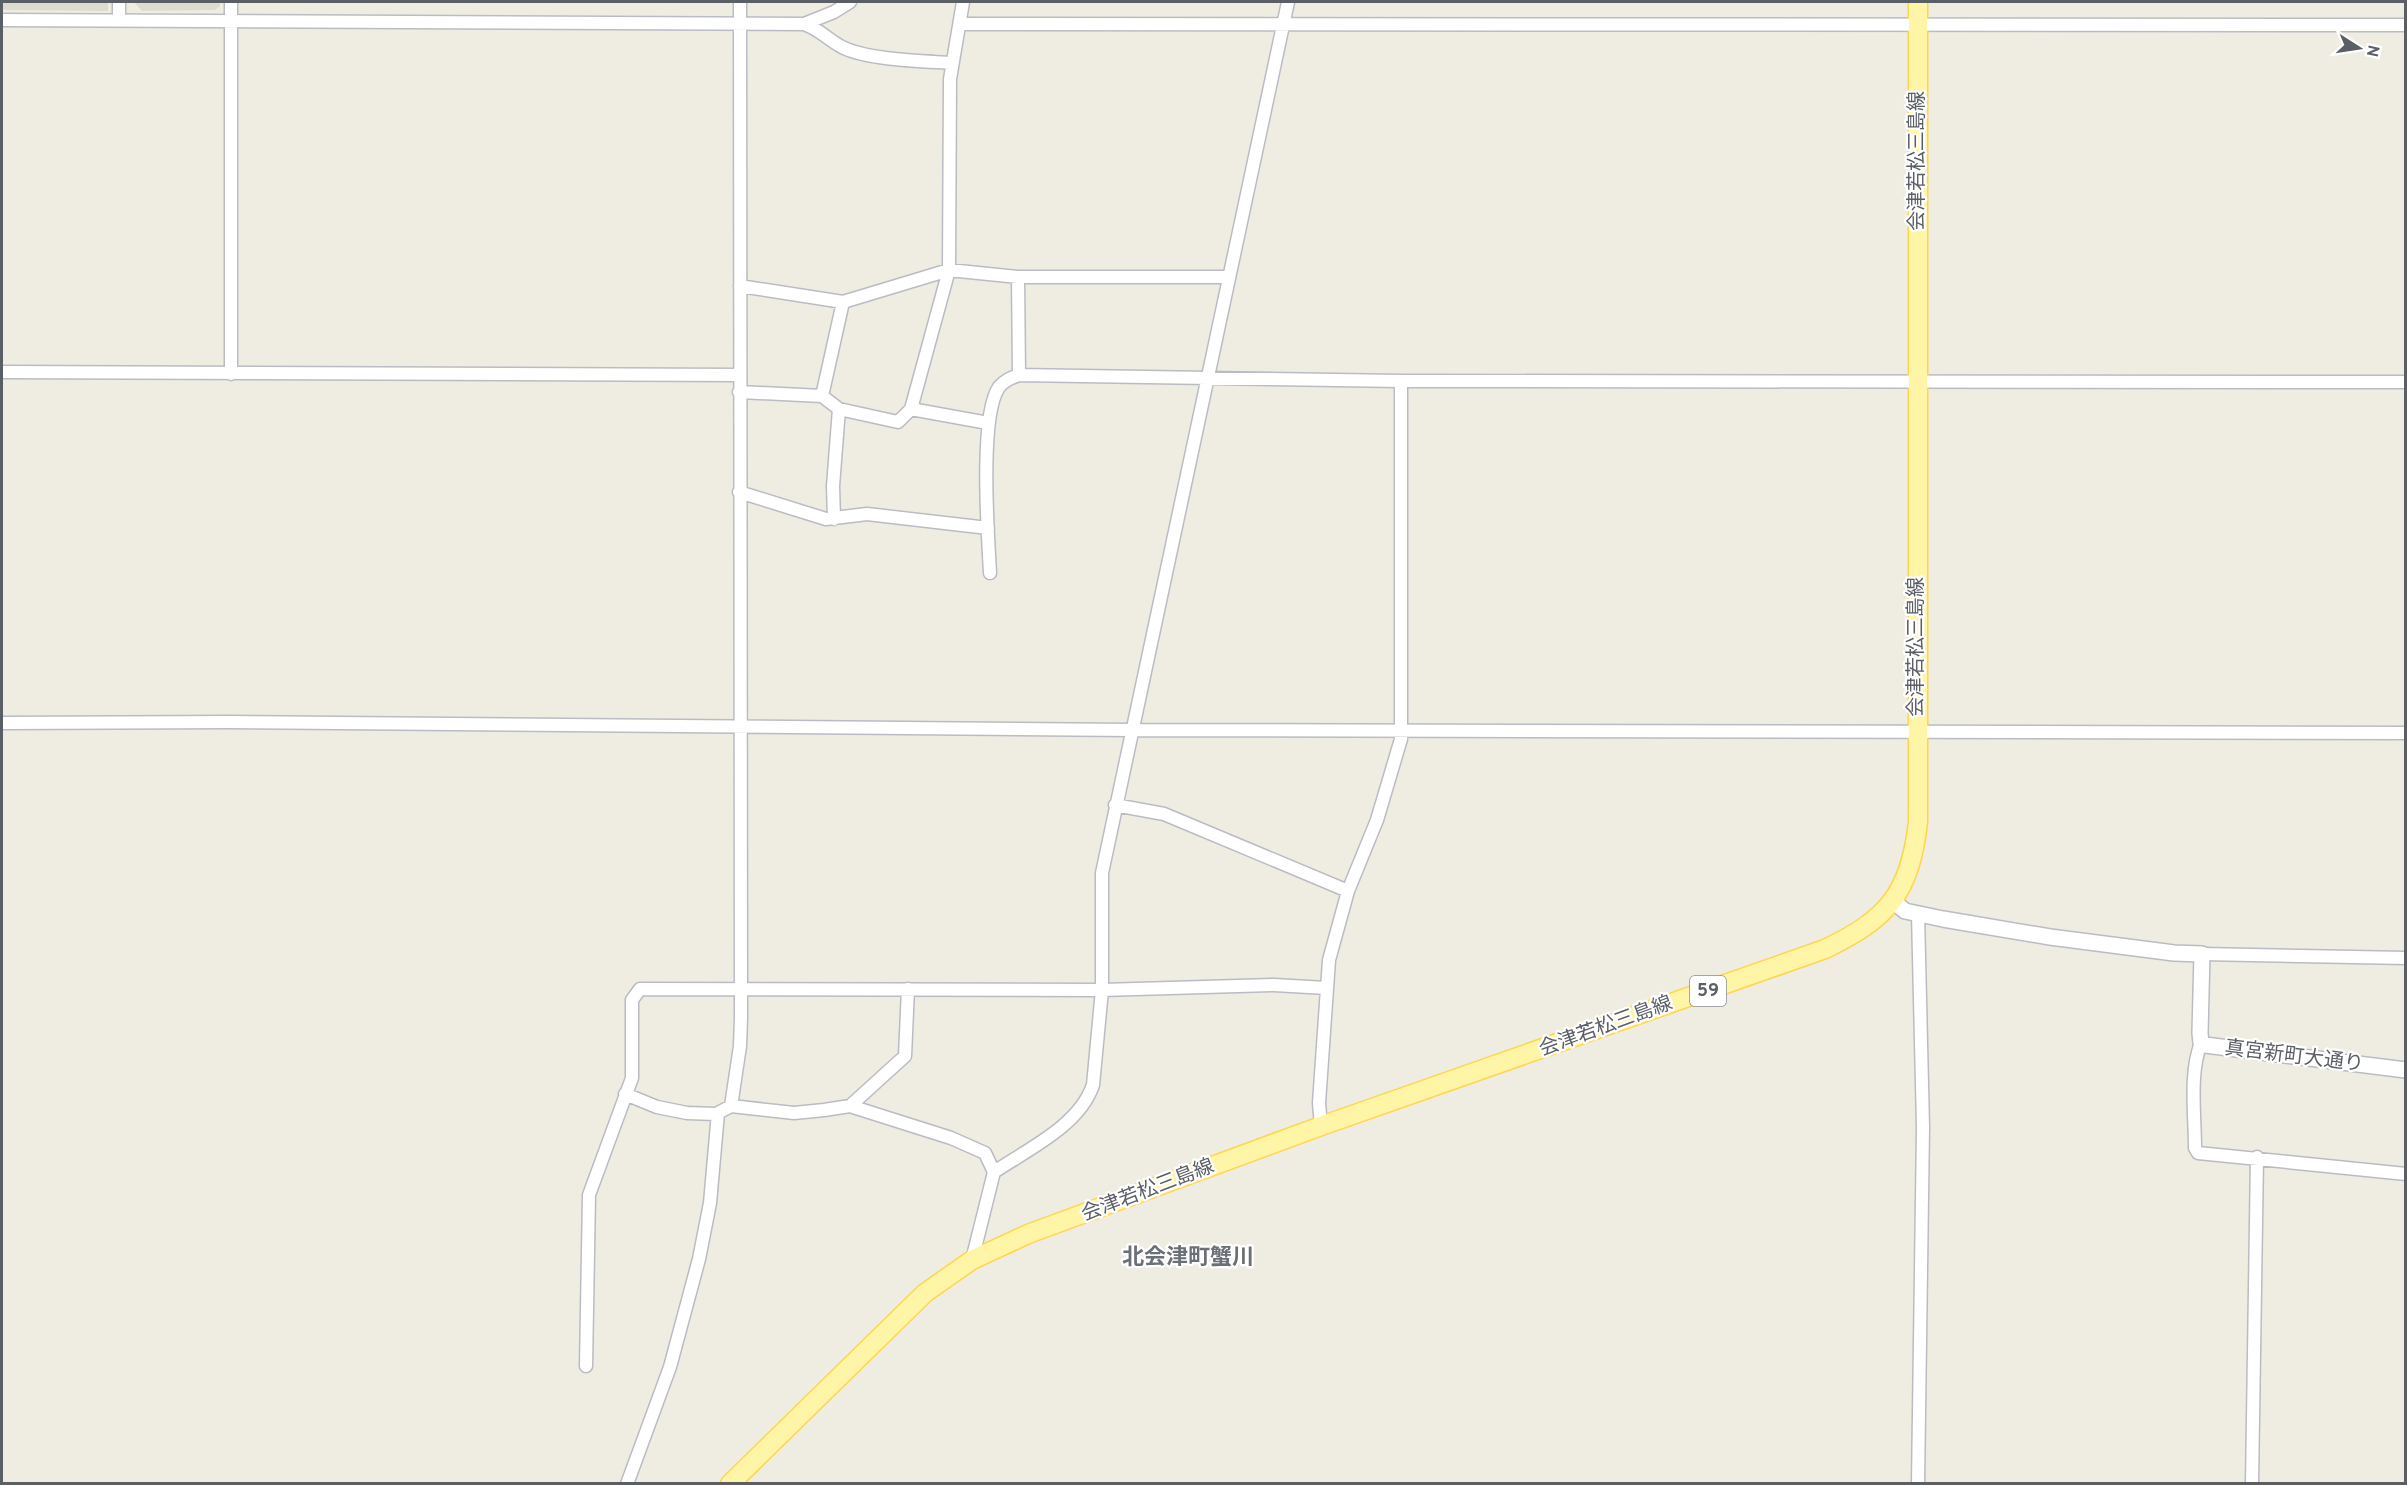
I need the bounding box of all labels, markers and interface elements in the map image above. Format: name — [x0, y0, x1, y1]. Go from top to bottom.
north arrow — [2329, 18, 2389, 78]
text: N — [2361, 43, 2383, 58]
street label: 会津若松三島線 — [1905, 91, 1931, 231]
street label: 会津若松三島線 — [1904, 577, 1930, 717]
road number: 59 — [1690, 976, 1726, 1006]
street label: 会津若松三島線 — [1536, 991, 1676, 1063]
street label: 真宮新町大通り — [2223, 1036, 2365, 1078]
street label: 会津若松三島線 — [1078, 1154, 1218, 1228]
district label: 北会津町蟹川 — [1122, 1245, 1254, 1272]

